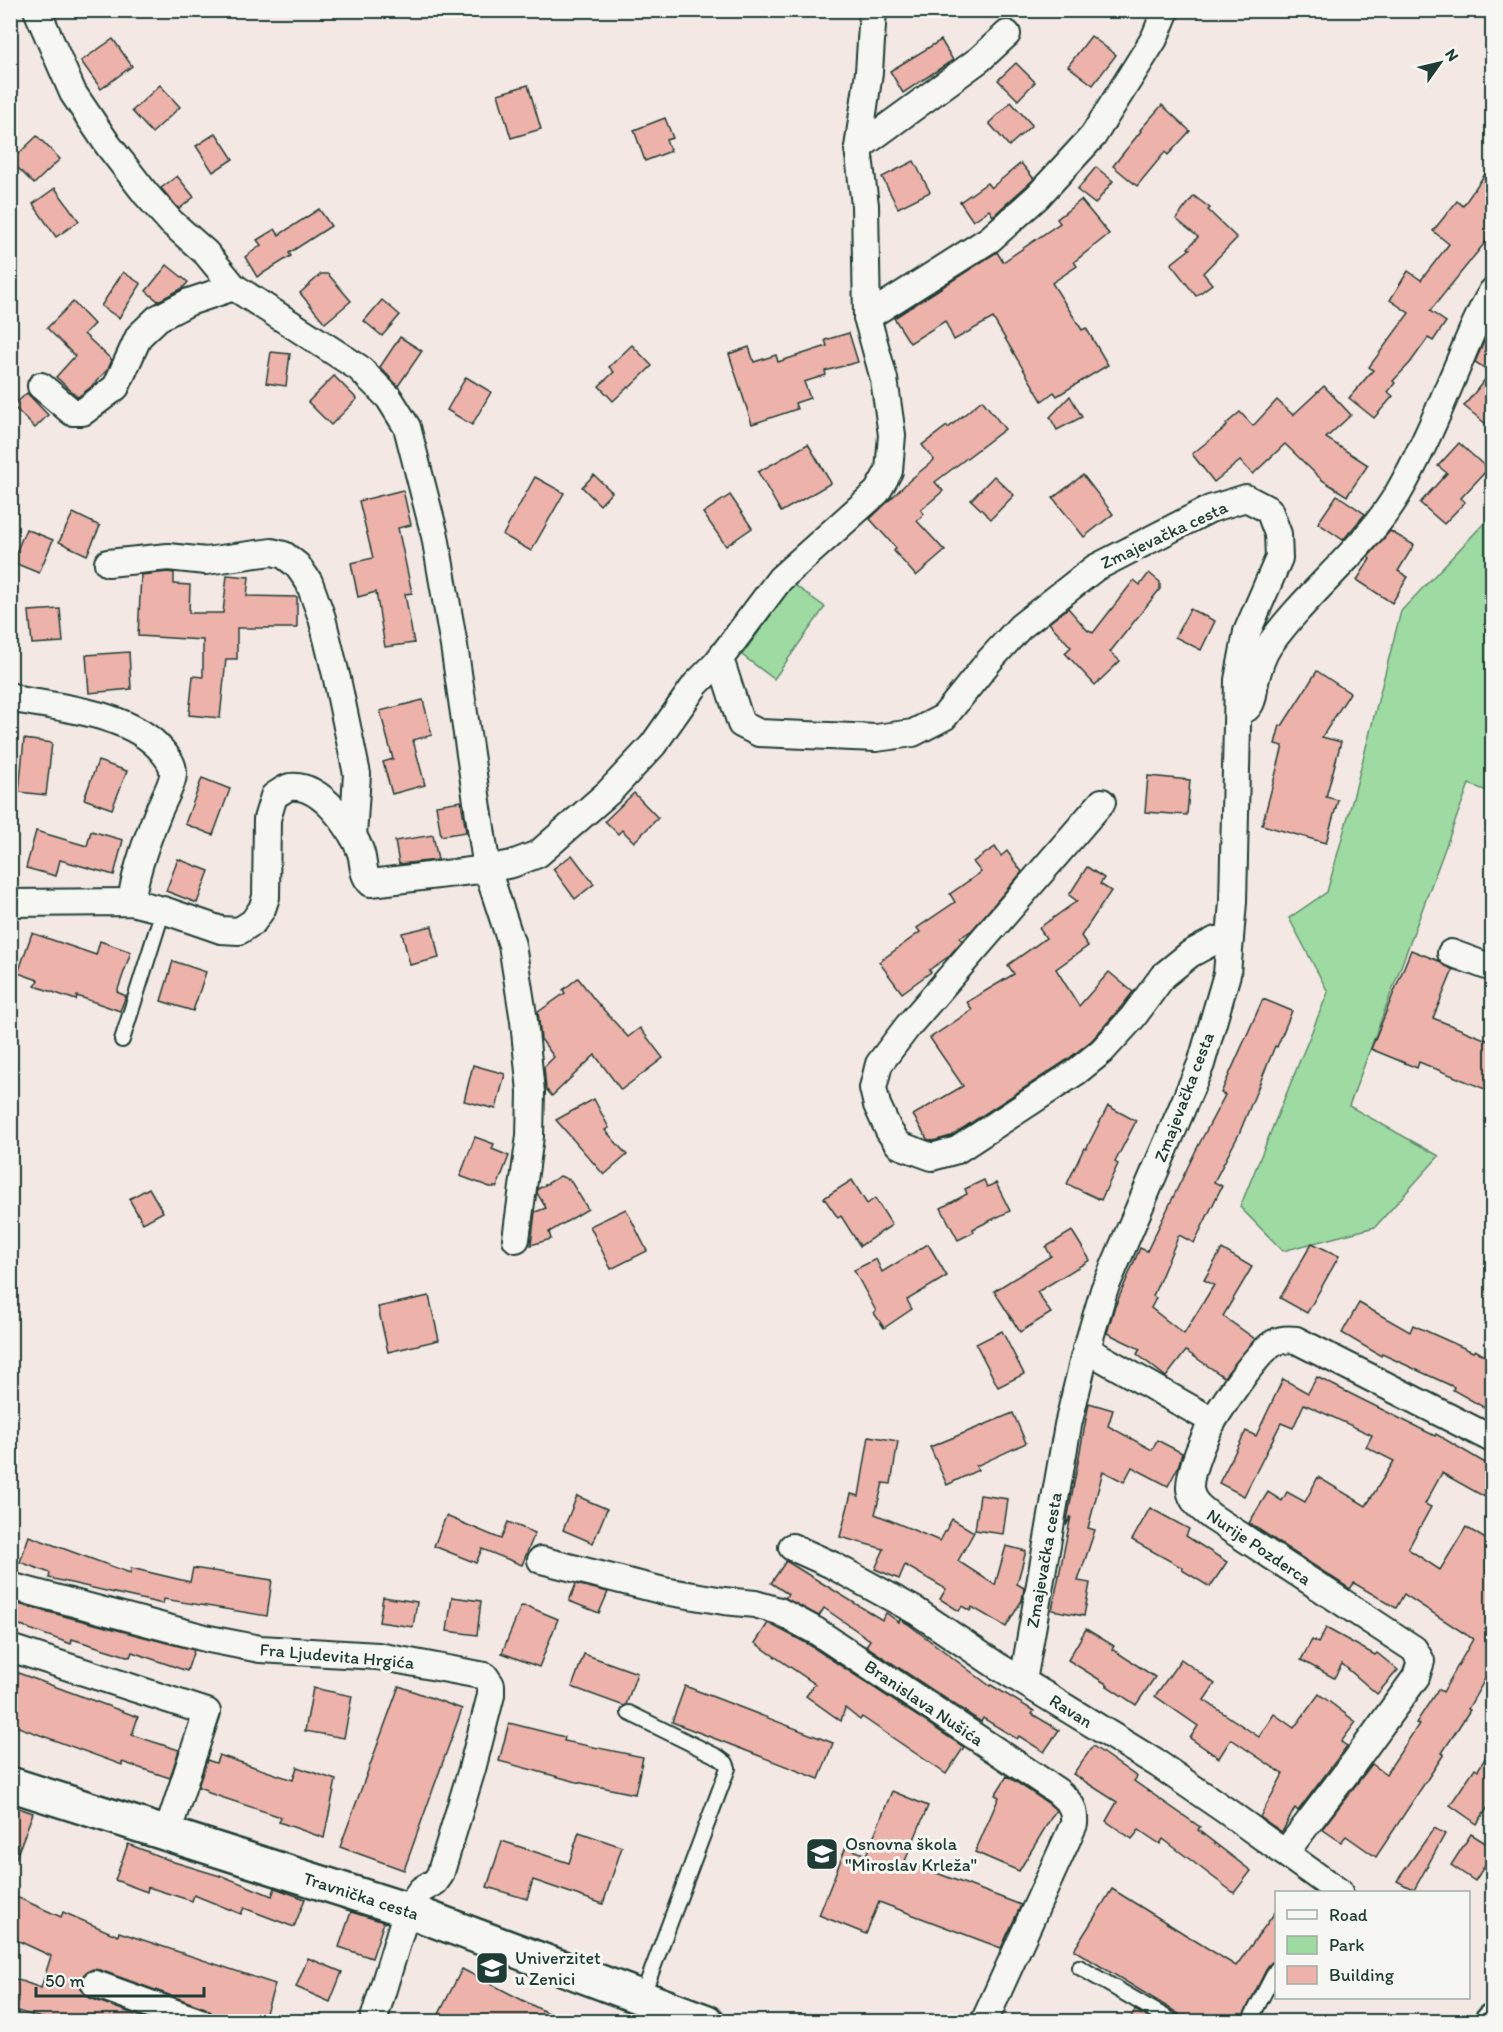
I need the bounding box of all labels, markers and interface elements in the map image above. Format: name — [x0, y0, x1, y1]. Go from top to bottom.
north arrow — [1410, 33, 1470, 93]
text: N — [1441, 45, 1463, 65]
street label: Zmajevačka cesta — [1097, 496, 1232, 574]
street label: Zmajevačka cesta — [1149, 1028, 1219, 1165]
street label: Zmajevačka cesta — [1021, 1490, 1067, 1630]
street label: Nurije Pozderca — [1203, 1504, 1316, 1590]
street label: Fra Ljudevita Hrgića — [259, 1638, 416, 1674]
street label: Branislava Nušića — [860, 1655, 988, 1751]
street label: Ravan — [1045, 1689, 1097, 1733]
place label: Osnovna škola "Miroslav Krleža" — [845, 1833, 977, 1876]
school or university icon: Osnovna škola "Miroslav Krleža" — [804, 1836, 840, 1872]
street label: Travnička cesta — [300, 1867, 422, 1925]
legend — [1275, 1891, 1470, 1999]
text: Road — [1329, 1904, 1368, 1926]
text: Park — [1329, 1934, 1364, 1956]
place label: Univerzitet u Zenici — [515, 1947, 601, 1990]
school or university icon: Univerzitet u Zenici — [474, 1950, 510, 1986]
scale bar — [36, 1960, 204, 1998]
text: Building — [1329, 1964, 1395, 1986]
text: 50 m — [45, 1970, 85, 1992]

